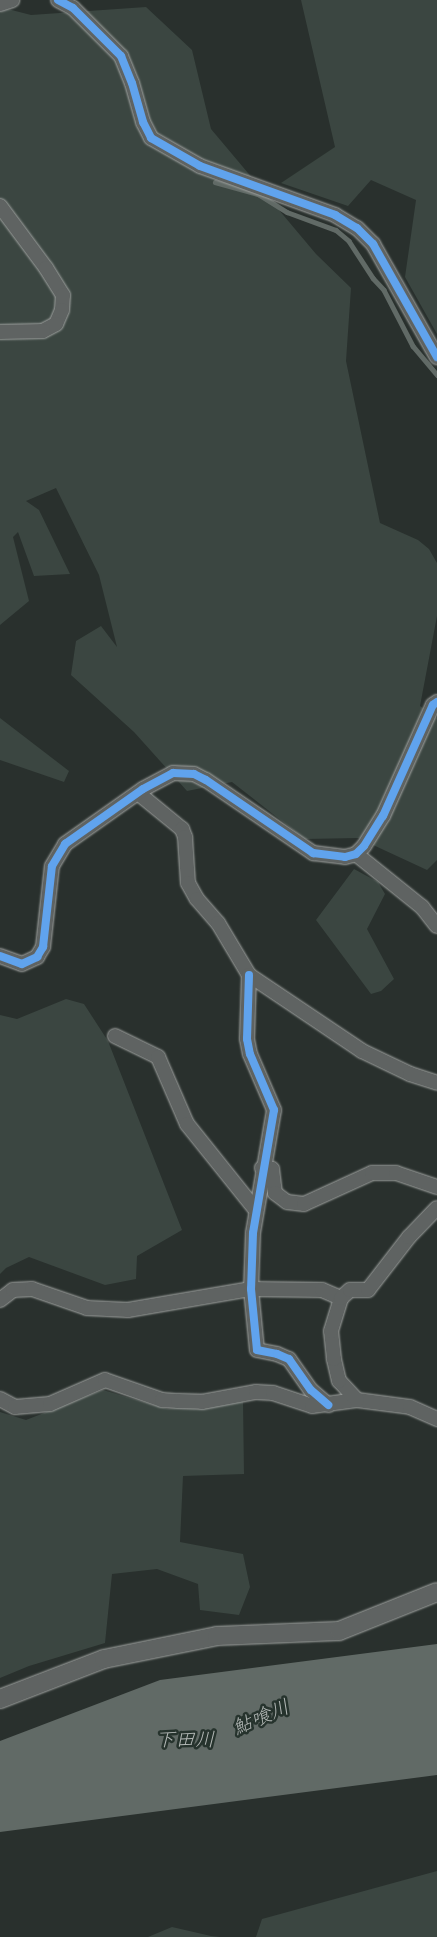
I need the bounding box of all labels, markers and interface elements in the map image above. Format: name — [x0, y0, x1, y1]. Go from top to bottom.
water label: 鮎喰川 — [230, 1697, 294, 1743]
water label: 下田川 — [155, 1730, 215, 1754]

